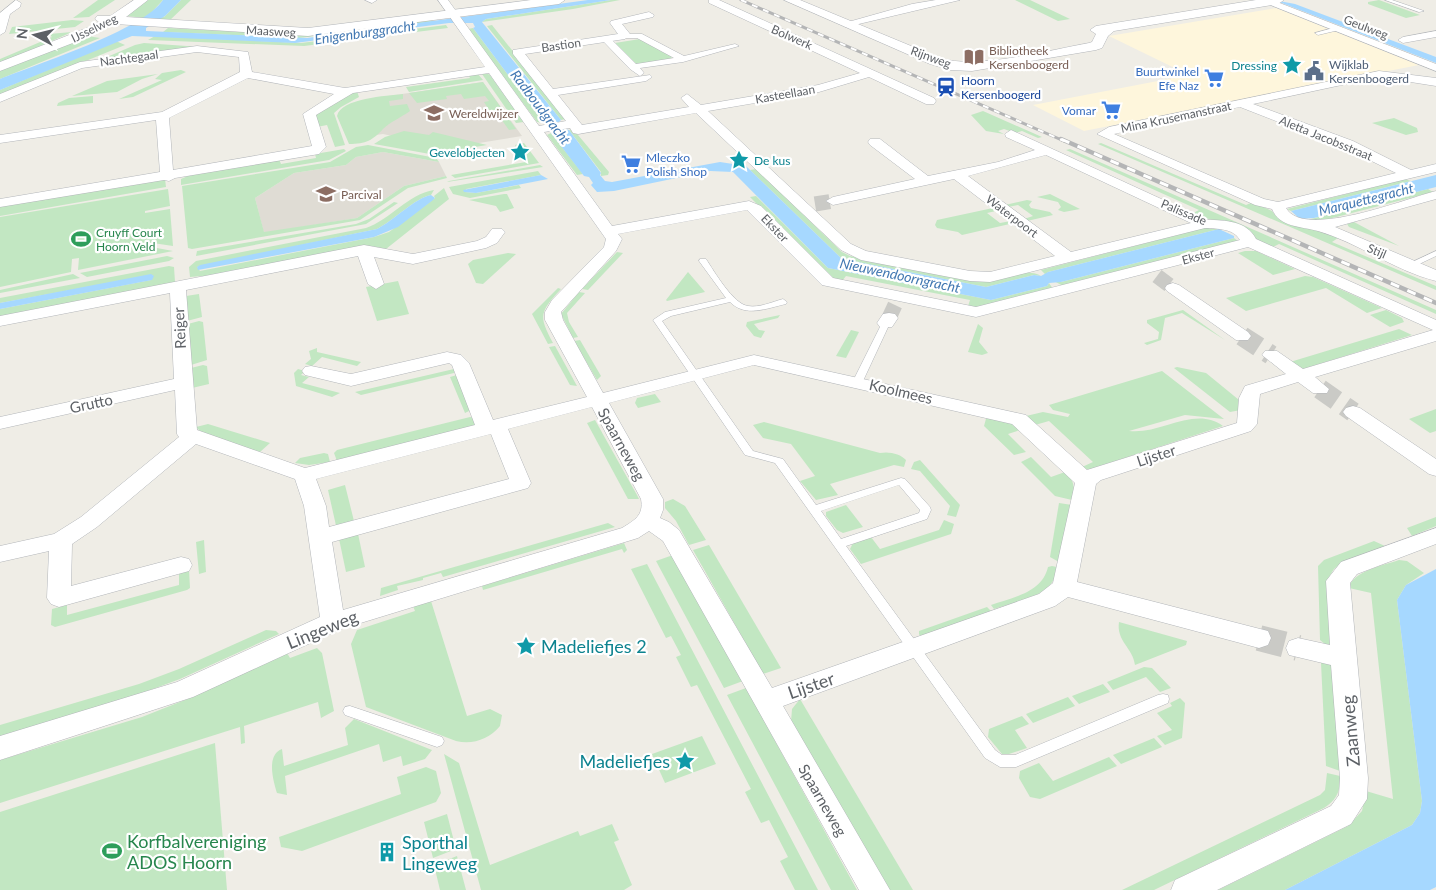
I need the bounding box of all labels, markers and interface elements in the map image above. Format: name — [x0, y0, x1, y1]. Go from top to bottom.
north arrow — [10, 10, 60, 60]
street label: IJsselweg — [68, 10, 120, 46]
street label: Geulweg — [1342, 12, 1390, 42]
water label: Enigenburggracht — [313, 16, 417, 48]
street label: Bolwerk — [769, 21, 816, 53]
street label: Maasweg — [246, 22, 296, 40]
text: N — [13, 27, 31, 40]
street label: Bastion — [540, 35, 582, 55]
street label: Rijnweg — [909, 43, 953, 71]
place label: Bibliotheek Kersenboogerd — [989, 43, 1069, 72]
street label: Nachtegaal — [99, 46, 159, 70]
library icon: Bibliotheek Kersenboogerd — [963, 46, 985, 68]
place icon: Dressing — [1281, 54, 1303, 76]
place label: Wijklab Kersenboogerd — [1329, 57, 1409, 86]
place label: Dressing — [1231, 58, 1277, 73]
public building icon: Wijklab Kersenboogerd — [1303, 60, 1325, 82]
place label: Buurtwinkel Efe Naz — [1135, 64, 1200, 93]
water label: Radboudgracht — [507, 66, 575, 148]
supermarket icon: Buurtwinkel Efe Naz — [1203, 67, 1225, 89]
place label: Hoorn Kersenboogerd — [961, 73, 1041, 102]
station icon: Hoorn Kersenboogerd — [935, 76, 957, 98]
street label: Kasteellaan — [754, 81, 816, 107]
street label: Mina Krusemanstraat — [1119, 98, 1233, 136]
supermarket icon: Vomar — [1100, 99, 1122, 121]
school or university icon: Wereldwijzer — [423, 102, 445, 124]
place label: Vomar — [1062, 103, 1097, 118]
place label: Wereldwijzer — [449, 106, 519, 121]
street label: Aletta Jacobsstraat — [1277, 112, 1375, 164]
place icon: Gevelobjecten — [509, 141, 531, 163]
place label: Gevelobjecten — [429, 145, 505, 160]
place icon: De kus — [728, 149, 750, 171]
place label: Mleczko Polish Shop — [646, 150, 707, 179]
supermarket icon: Mleczko Polish Shop — [620, 153, 642, 175]
place label: De kus — [754, 153, 790, 168]
water label: Marquettegracht — [1317, 179, 1415, 219]
school or university icon: Parcival — [315, 183, 337, 205]
place label: Parcival — [341, 187, 382, 202]
street label: Waterpoort — [983, 191, 1042, 241]
street label: Palissade — [1159, 196, 1209, 228]
street label: Ekster — [758, 211, 792, 246]
place label: Cruyff Court Hoorn Veld — [96, 225, 163, 254]
sports icon: Cruyff Court Hoorn Veld — [70, 228, 92, 250]
street label: Stijl — [1365, 240, 1389, 262]
street label: Ekster — [1180, 244, 1217, 268]
water label: Nieuwendoorngracht — [838, 254, 962, 296]
street label: Reiger — [169, 306, 189, 349]
street label: Koolmees — [868, 375, 934, 407]
street label: Grutto — [68, 390, 114, 416]
street label: Spaarneweg — [595, 404, 649, 484]
street label: Lijster — [1134, 440, 1178, 470]
street label: Lingeweg — [283, 605, 361, 653]
place icon: Madeliefjes 2 — [515, 635, 537, 657]
place label: Madeliefjes 2 — [541, 635, 647, 657]
street label: Lijster — [785, 667, 838, 703]
street label: Zaanweg — [1336, 694, 1364, 768]
place label: Madeliefjes — [579, 750, 670, 772]
place icon: Madeliefjes — [674, 750, 696, 772]
street label: Spaarneweg — [795, 761, 851, 839]
place label: Korfbalvereniging ADOS Hoorn — [127, 830, 266, 873]
place label: Sporthal Lingeweg — [402, 831, 477, 874]
sports icon: Korfbalvereniging ADOS Hoorn — [101, 840, 123, 862]
building icon: Sporthal Lingeweg — [376, 841, 398, 863]

